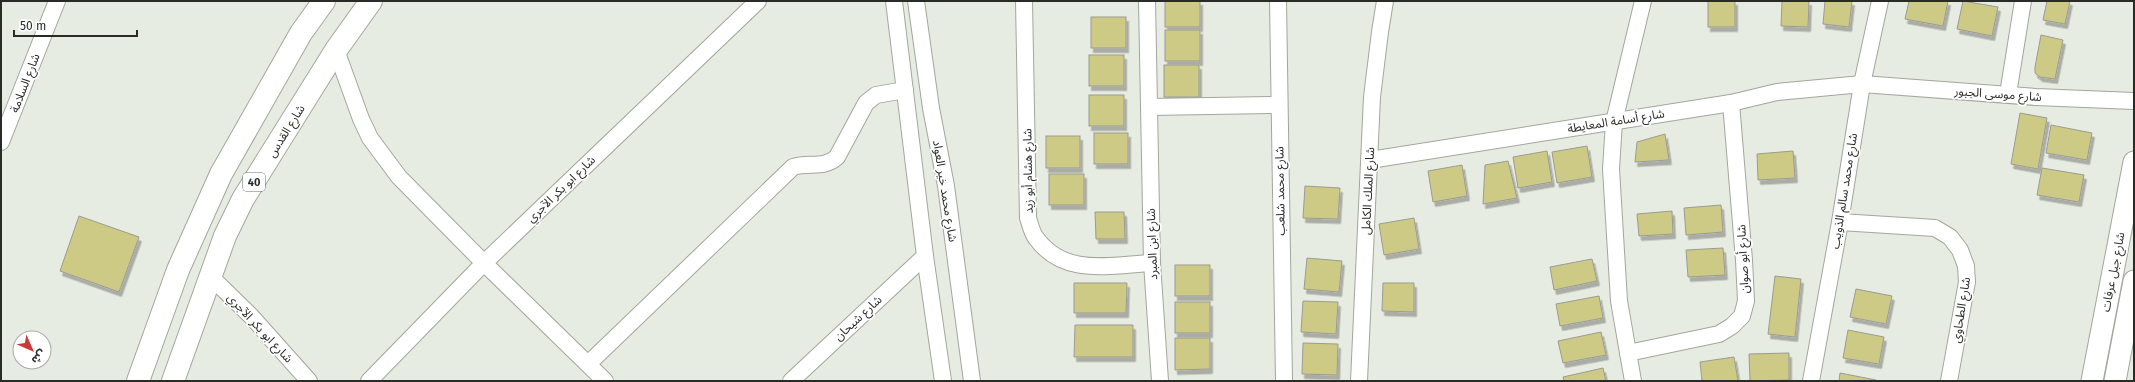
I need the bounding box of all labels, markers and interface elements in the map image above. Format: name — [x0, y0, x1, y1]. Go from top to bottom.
scale bar — [14, 12, 137, 38]
text: 50 m — [20, 19, 46, 33]
street label: شارع السلامة — [7, 52, 45, 115]
street label: شارع موسى الجبور — [1953, 84, 2042, 106]
street label: شارع القدس — [264, 102, 309, 161]
street label: شارع أسامة المعايطة — [1566, 106, 1666, 138]
street label: شارع هشام أبو زيد — [1020, 128, 1038, 214]
street label: شارع محمد سالم الذويب — [1828, 132, 1862, 250]
street label: شارع محمد خير العواد — [928, 139, 960, 243]
street label: شارع محمد شلعب — [1272, 146, 1290, 236]
street label: شارع الملك الكامل — [1359, 147, 1379, 235]
street label: شارع ابو بكر الآجري — [524, 153, 600, 227]
road number: 40 — [243, 173, 265, 191]
street label: شارع ابن المبرد — [1144, 208, 1162, 280]
street label: شارع أبو صوان — [1734, 224, 1754, 294]
street label: شارع جبل عرفات — [2098, 231, 2130, 313]
street label: شارع الطحاوي — [1949, 276, 1976, 344]
street label: شارع ابو بكر الآجري — [222, 290, 296, 367]
street label: شارع شيحان — [831, 292, 886, 345]
north arrow — [12, 330, 52, 370]
text: ش — [29, 347, 49, 367]

